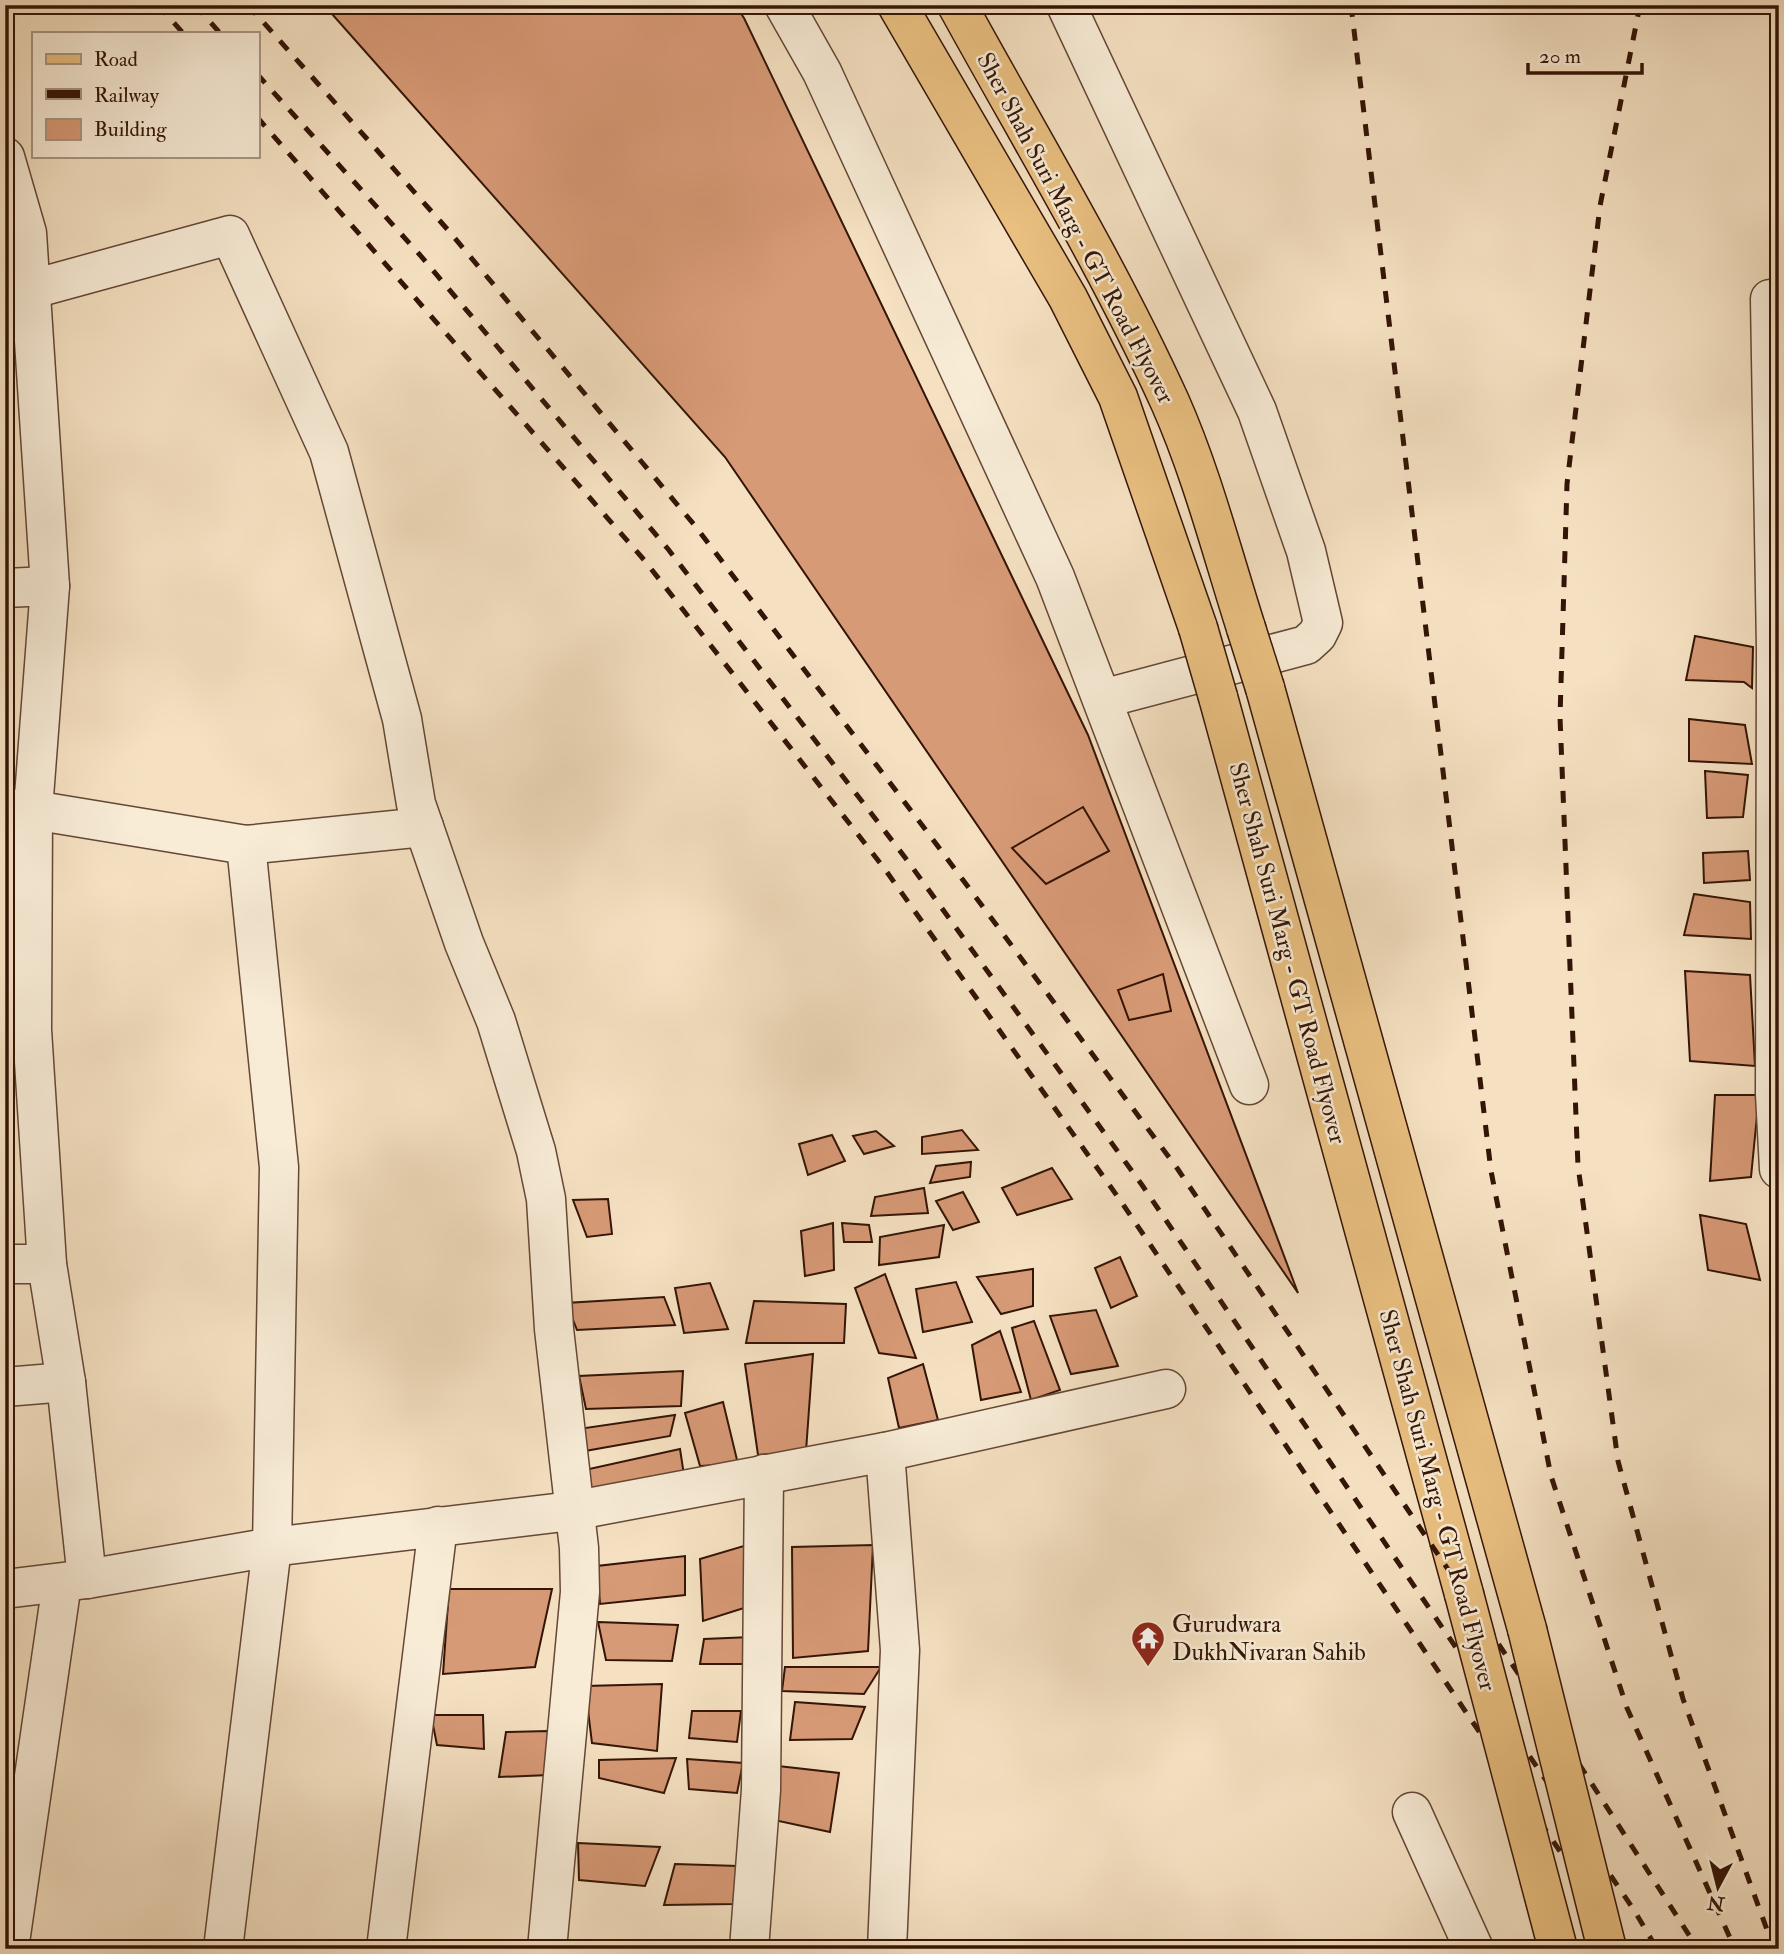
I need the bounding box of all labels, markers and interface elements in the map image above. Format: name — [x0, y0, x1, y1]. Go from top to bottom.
legend — [32, 32, 259, 158]
scale bar — [1528, 32, 1642, 76]
text: 20 m — [1539, 43, 1581, 70]
text: Road — [94, 46, 139, 73]
street label: Sher Shah Suri Marg - GT Road Flyover — [969, 47, 1182, 409]
text: Railway — [94, 82, 160, 109]
text: Building — [94, 116, 167, 143]
street label: Sher Shah Suri Marg - GT Road Flyover — [1222, 759, 1353, 1147]
street label: Sher Shah Suri Marg - GT Road Flyover — [1372, 1306, 1503, 1694]
place label: Gurudwara DukhNivaran Sahib — [1172, 1609, 1366, 1668]
temple icon: Gurudwara DukhNivaran Sahib — [1129, 1619, 1167, 1668]
north arrow — [1682, 1853, 1752, 1923]
text: N — [1705, 1890, 1727, 1916]

